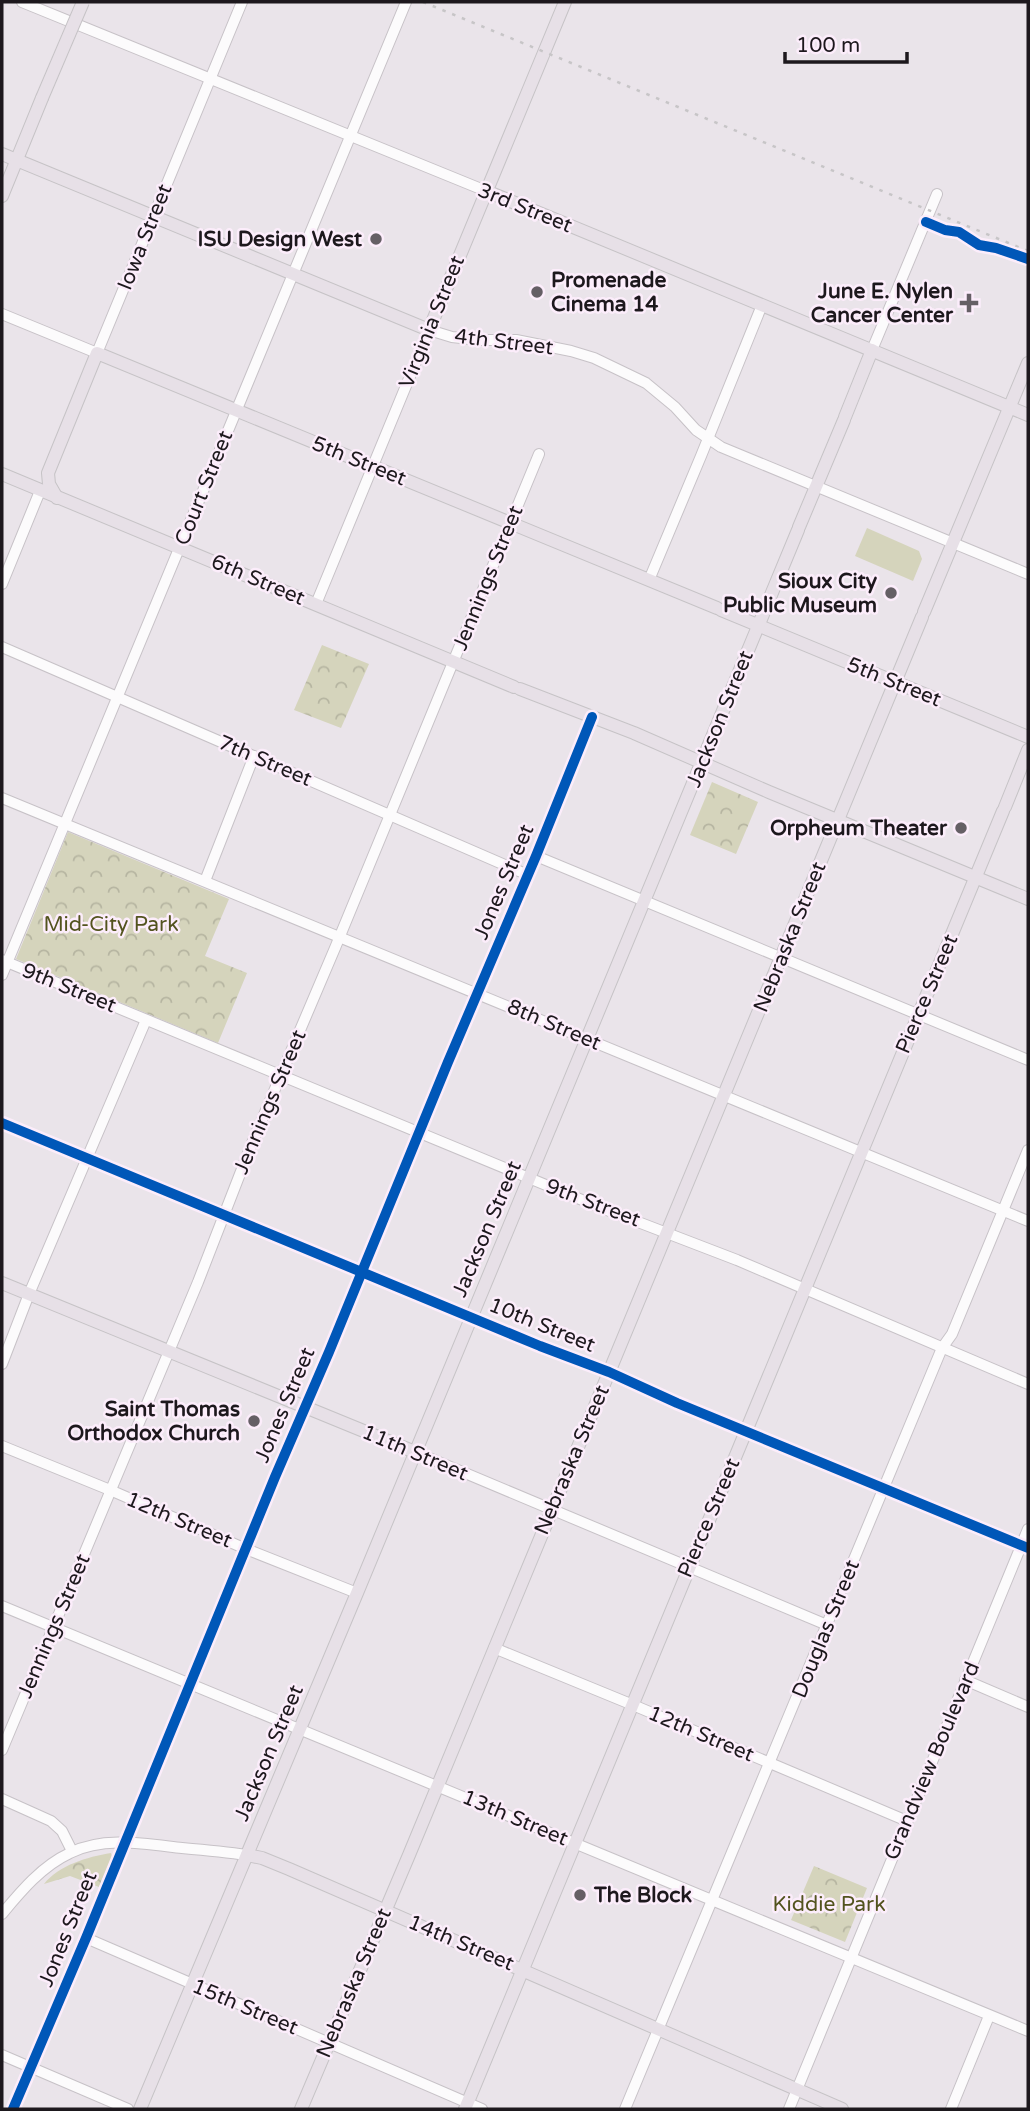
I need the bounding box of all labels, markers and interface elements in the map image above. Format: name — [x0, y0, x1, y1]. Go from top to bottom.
scale bar — [785, 21, 908, 65]
text: 100 m — [796, 33, 860, 58]
street label: 3rd Street — [474, 178, 576, 238]
street label: Iowa Street — [112, 180, 178, 294]
place label: ISU Design West — [197, 227, 362, 252]
marker: ISU Design West — [368, 231, 384, 247]
street label: Virginia Street — [394, 252, 470, 392]
place label: Promenade Cinema 14 — [551, 268, 666, 317]
place label: June E. Nylen Cancer Center — [811, 279, 954, 328]
marker: Promenade Cinema 14 — [529, 284, 545, 300]
marker: June E. Nylen Cancer Center — [959, 293, 979, 313]
street label: 4th Street — [453, 324, 555, 360]
street label: Court Street — [170, 427, 238, 549]
street label: 5th Street — [308, 431, 410, 491]
street label: Jennings Street — [448, 502, 528, 654]
street label: 6th Street — [207, 549, 309, 611]
place label: Sioux City Public Museum — [723, 569, 878, 618]
marker: Sioux City Public Museum — [883, 585, 899, 601]
street label: Jackson Street — [681, 647, 759, 791]
street label: 5th Street — [843, 652, 945, 712]
street label: 7th Street — [214, 730, 316, 792]
place label: Orpheum Theater — [770, 816, 948, 841]
marker: Orpheum Theater — [953, 820, 969, 836]
street label: Jones Street — [469, 821, 539, 943]
street label: Nebraska Street — [748, 858, 832, 1016]
park label: Mid-City Park — [43, 912, 179, 937]
street label: Pierce Street — [891, 931, 963, 1057]
street label: 9th Street — [18, 958, 120, 1018]
street label: 8th Street — [503, 994, 605, 1056]
street label: Jennings Street — [228, 1026, 312, 1178]
street label: Jackson Street — [447, 1157, 527, 1301]
street label: 9th Street — [542, 1174, 644, 1232]
street label: 10th Street — [485, 1292, 599, 1358]
street label: Jones Street — [250, 1344, 320, 1466]
street label: Nebraska Street — [529, 1381, 615, 1539]
place label: Saint Thomas Orthodox Church — [67, 1397, 240, 1446]
marker: Saint Thomas Orthodox Church — [246, 1413, 262, 1429]
street label: 11th Street — [358, 1419, 472, 1487]
street label: Pierce Street — [673, 1455, 745, 1581]
street label: 12th Street — [122, 1486, 236, 1554]
street label: Jennings Street — [12, 1550, 96, 1702]
street label: Douglas Street — [787, 1556, 865, 1702]
street label: Grandview Boulevard — [879, 1658, 985, 1864]
street label: Jackson Street — [229, 1681, 309, 1825]
street label: 12th Street — [644, 1700, 758, 1768]
street label: 13th Street — [458, 1784, 572, 1852]
street label: Jones Street — [33, 1867, 103, 1991]
place label: The Block — [593, 1883, 692, 1908]
marker: The Block — [572, 1887, 588, 1903]
park label: Kiddie Park — [772, 1892, 886, 1917]
street label: Nebraska Street — [311, 1904, 397, 2062]
street label: 14th Street — [404, 1909, 518, 1977]
street label: 15th Street — [188, 1973, 302, 2041]

